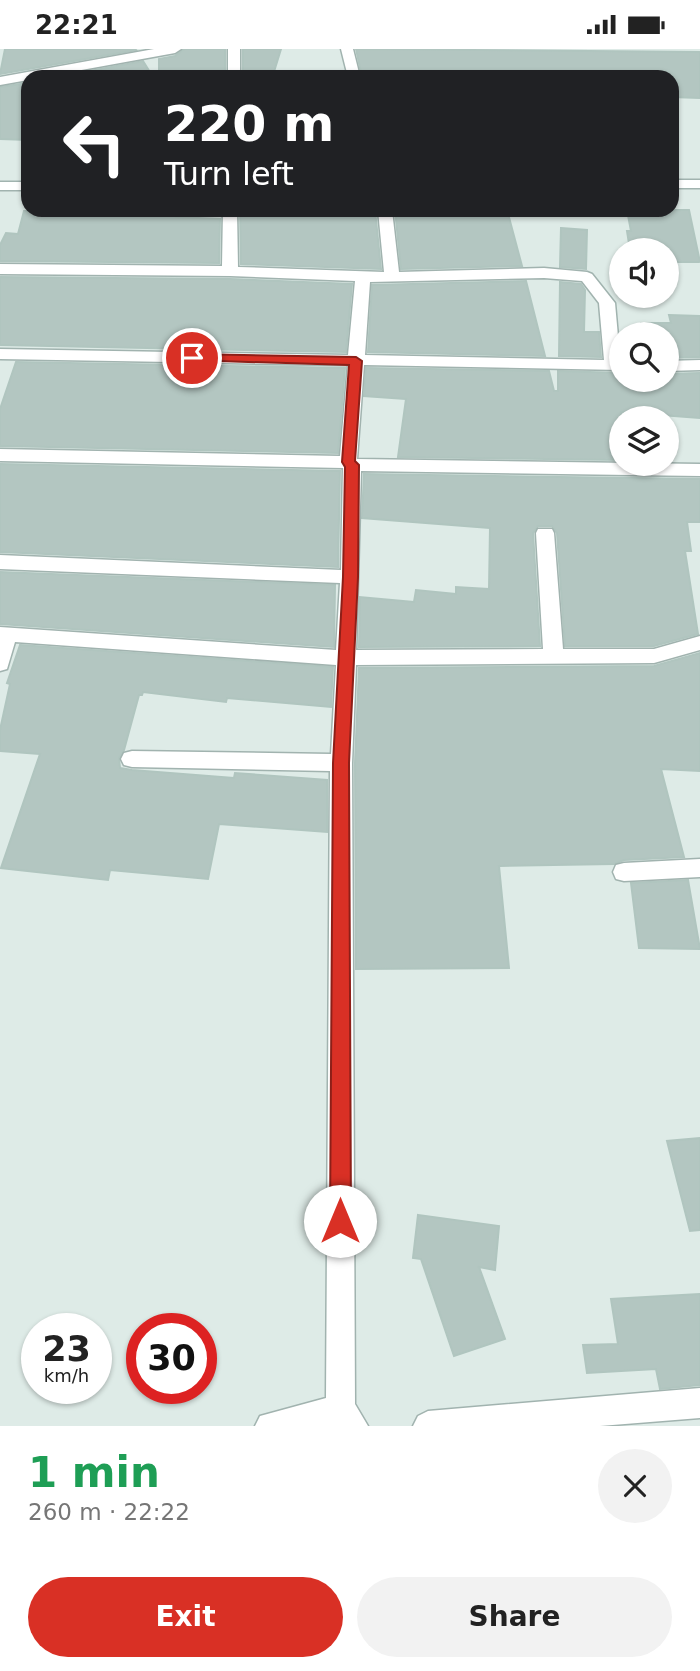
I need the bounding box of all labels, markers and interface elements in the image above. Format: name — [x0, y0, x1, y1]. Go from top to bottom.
text: 22:21 — [35, 10, 118, 40]
text: 220 m — [164, 96, 334, 153]
icon: left — [49, 98, 140, 189]
text: Turn left — [164, 155, 294, 193]
map controls — [609, 238, 679, 476]
button: sound — [609, 238, 679, 308]
button: search — [609, 322, 679, 392]
pin — [162, 328, 222, 388]
icon: arrive — [173, 339, 211, 377]
button: layers — [609, 406, 679, 476]
position arrow — [303, 1184, 377, 1258]
speed limit sign: 30 — [126, 1313, 217, 1404]
text: 23 — [42, 1329, 91, 1369]
text: km/h — [44, 1365, 89, 1386]
text: 1 min — [28, 1448, 160, 1497]
button: close — [598, 1449, 672, 1523]
text: 260 m · 22:22 — [28, 1499, 190, 1525]
button: Exit — [28, 1577, 343, 1657]
button: Share — [357, 1577, 672, 1657]

